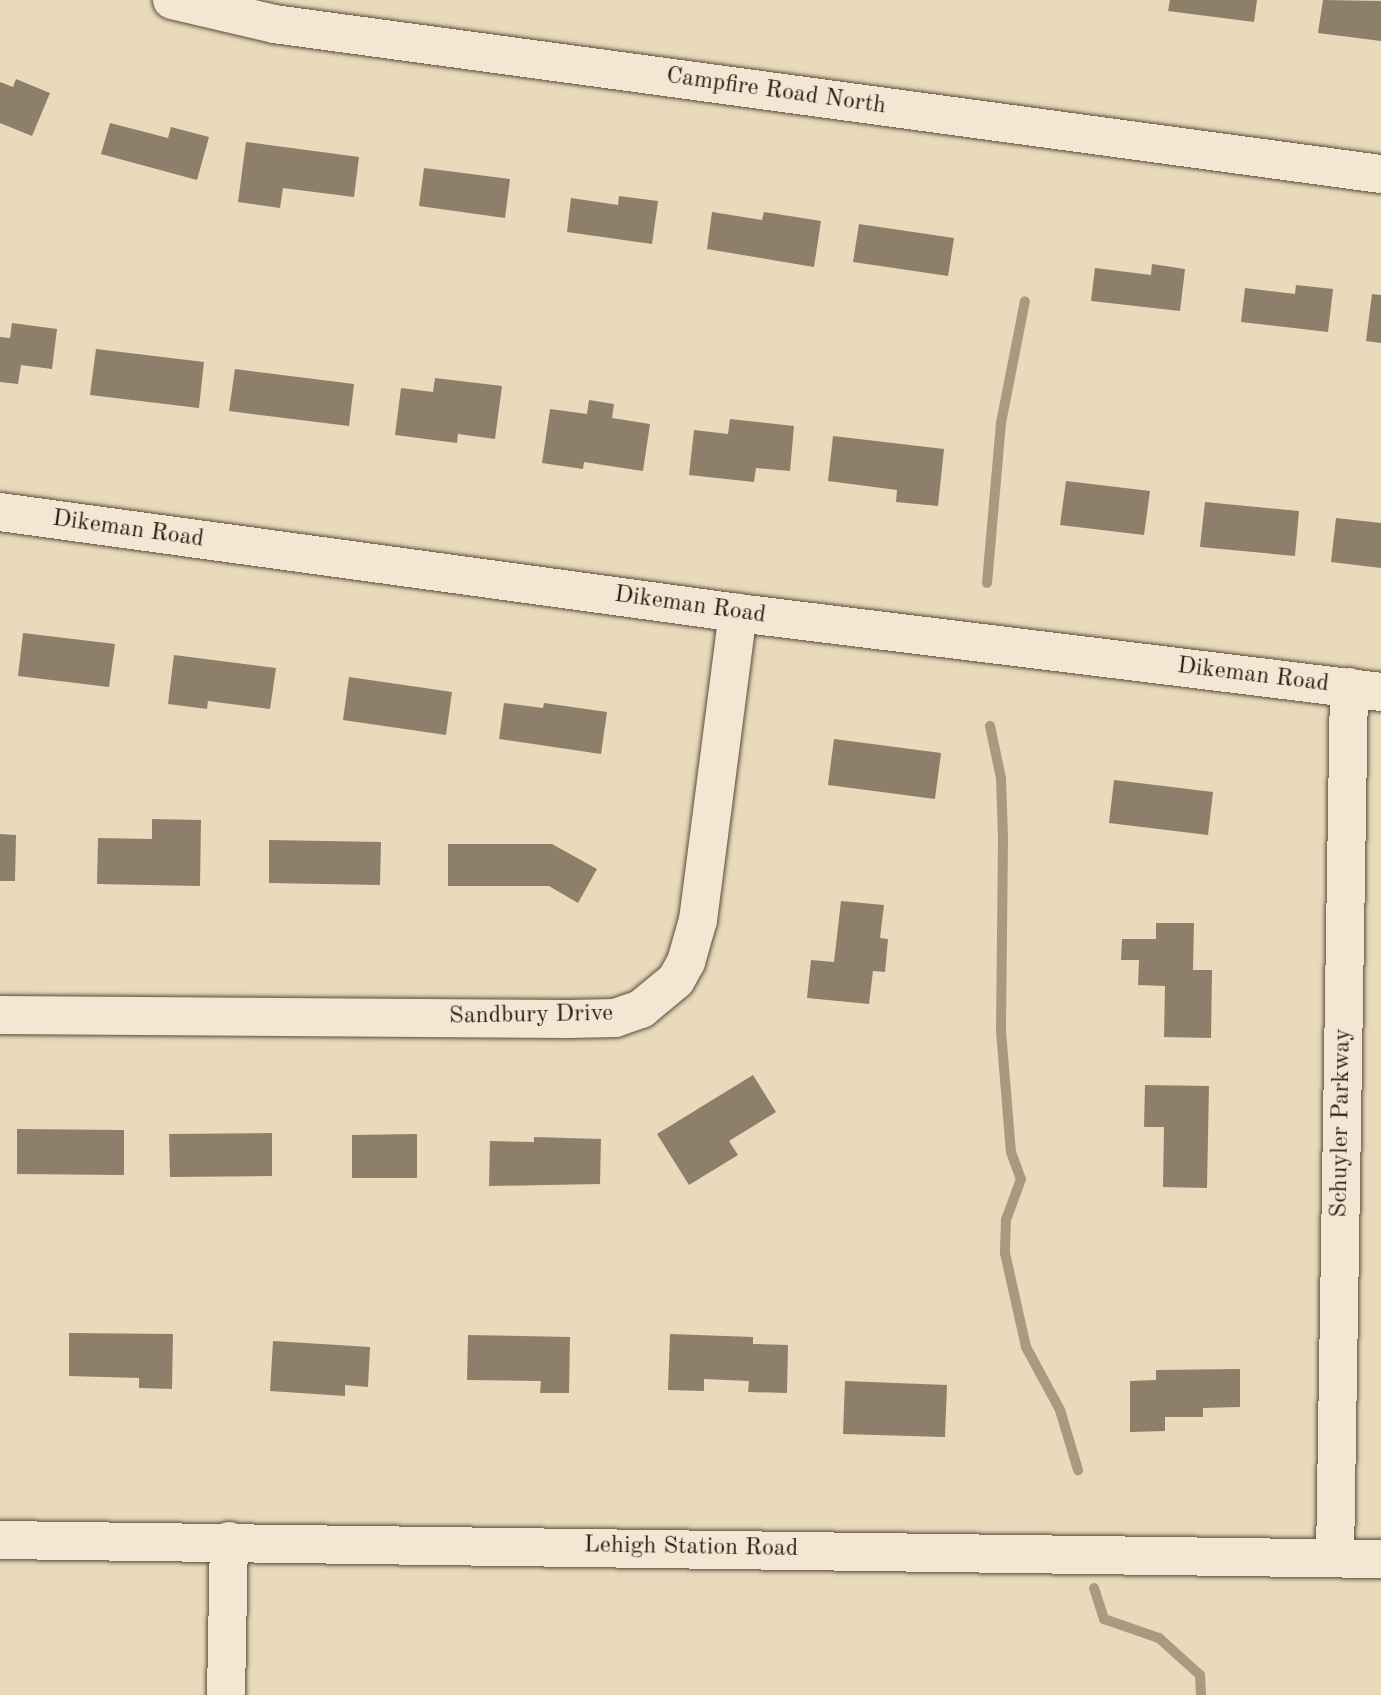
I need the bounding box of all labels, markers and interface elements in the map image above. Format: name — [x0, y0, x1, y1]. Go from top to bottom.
street label: Campfire Road North — [664, 62, 888, 122]
street label: Dikeman Road — [50, 505, 206, 555]
street label: Dikeman Road — [612, 581, 768, 631]
street label: Dikeman Road — [1175, 652, 1331, 700]
street label: Sandbury Drive — [449, 1000, 613, 1032]
street label: Schuyler Parkway — [1326, 1028, 1358, 1218]
street label: Lehigh Station Road — [584, 1532, 798, 1564]

